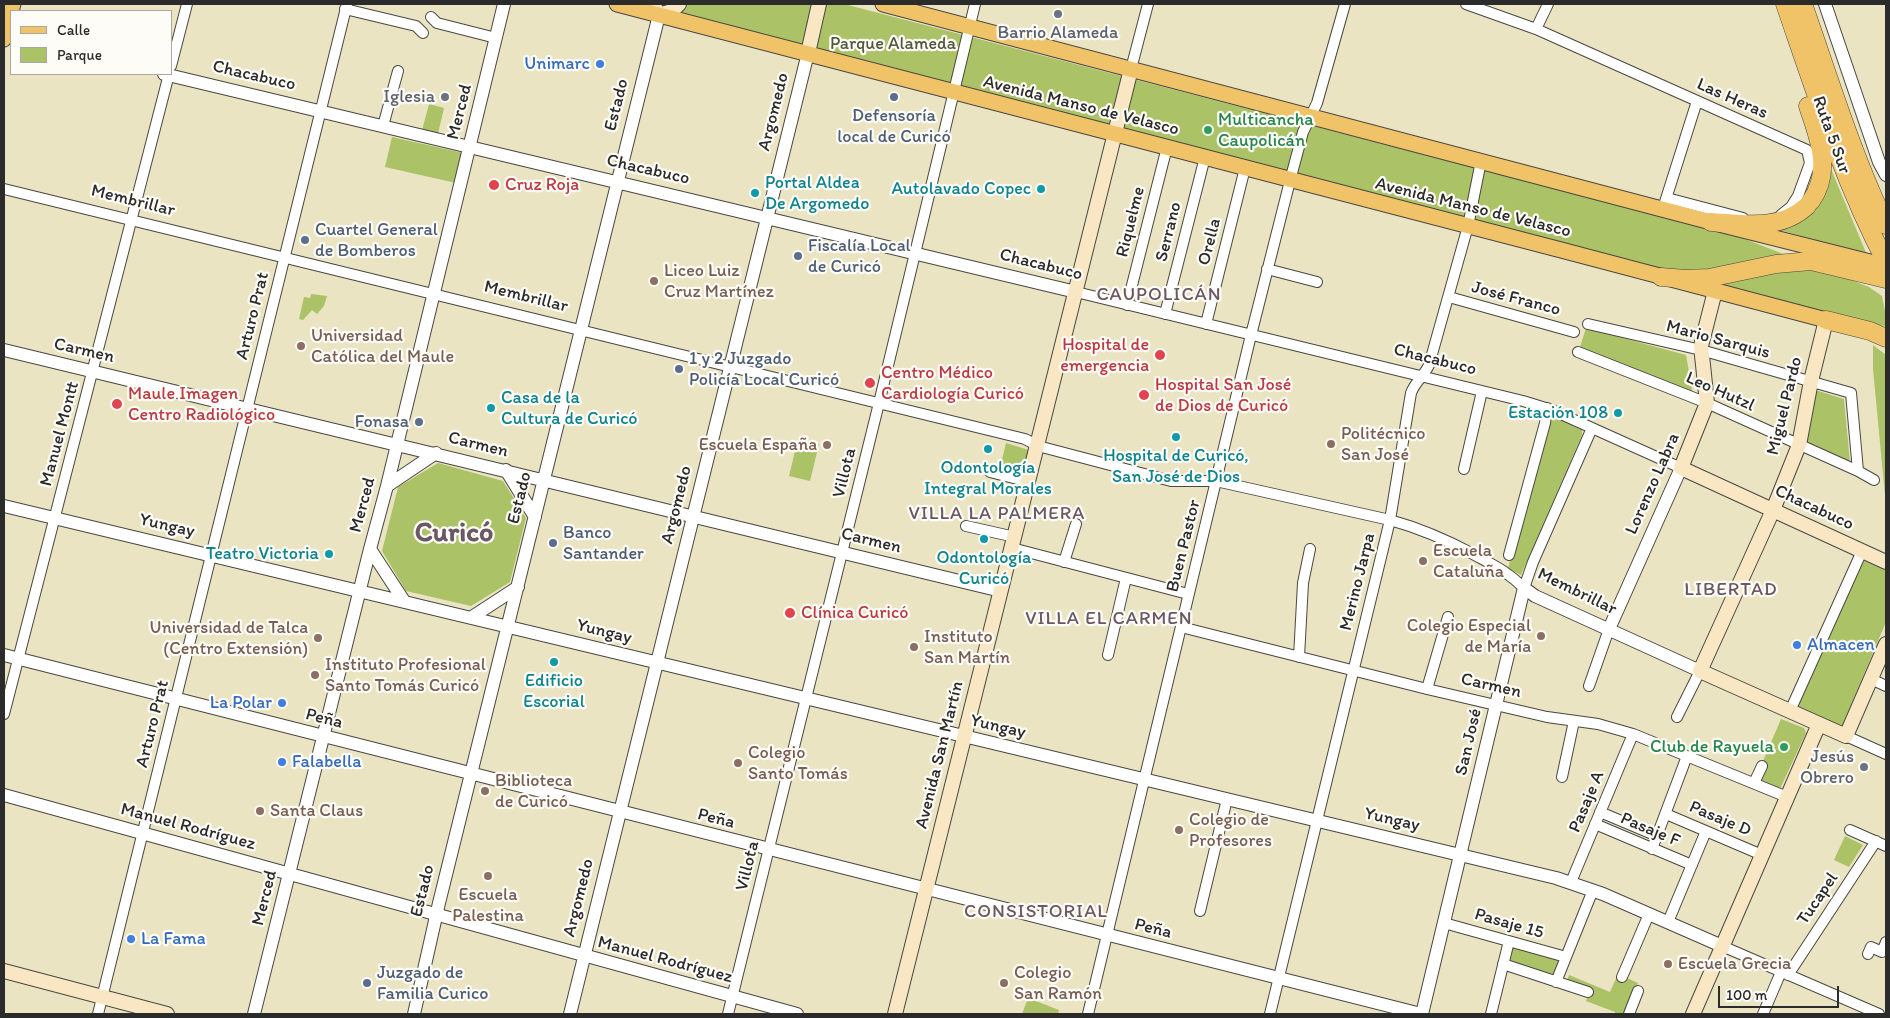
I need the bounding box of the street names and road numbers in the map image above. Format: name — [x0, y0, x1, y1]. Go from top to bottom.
street label: Chacabuco — [210, 56, 298, 96]
street label: Argomedo — [754, 71, 794, 153]
street label: Avenida Manso de Velasco — [981, 71, 1181, 141]
street label: Las Heras — [1693, 74, 1771, 124]
street label: Estado — [600, 77, 634, 133]
street label: Merced — [443, 82, 477, 142]
street label: Ruta 5 Sur — [1807, 93, 1855, 177]
street label: Chacabuco — [604, 150, 692, 190]
street label: Avenida Manso de Velasco — [1373, 173, 1573, 243]
street label: Membrillar — [89, 180, 177, 222]
street label: Riquelme — [1112, 184, 1150, 260]
street label: Serrano — [1151, 200, 1187, 264]
street label: Orella — [1194, 216, 1226, 268]
street label: Chacabuco — [997, 244, 1085, 286]
street label: Arturo Prat — [232, 270, 274, 362]
street label: Membrillar — [482, 276, 570, 318]
street label: José Franco — [1469, 277, 1563, 321]
street label: Mario Sarquis — [1664, 316, 1772, 364]
street label: Carmen — [52, 334, 116, 368]
street label: Chacabuco — [1391, 339, 1479, 381]
street label: Miguel Pardo — [1762, 355, 1808, 457]
street label: Leo Hutzl — [1682, 367, 1758, 417]
street label: Manuel Montt — [36, 379, 84, 489]
street label: Carmen — [446, 427, 510, 463]
street label: Lorenzo Labra — [1621, 430, 1685, 538]
street label: Villota — [828, 446, 862, 500]
street label: Argomedo — [657, 464, 697, 546]
street label: Estado — [503, 470, 537, 526]
street label: Merced — [345, 475, 381, 535]
street label: Chacabuco — [1771, 480, 1857, 536]
street label: Buen Pastor — [1162, 498, 1206, 594]
street label: Yungay — [137, 509, 197, 543]
street label: Carmen — [839, 523, 903, 559]
street label: Merino Jarpa — [1335, 531, 1381, 633]
street label: Membrillar — [1534, 564, 1620, 620]
street label: Yungay — [574, 615, 634, 649]
street label: Carmen — [1459, 669, 1523, 703]
street label: Arturo Prat — [132, 678, 174, 770]
street label: Avenida San Martín — [911, 679, 969, 831]
street label: Peña — [303, 704, 345, 734]
street label: San José — [1451, 706, 1487, 778]
street label: Yungay — [968, 710, 1028, 744]
street label: Pasaje A — [1564, 768, 1610, 836]
street label: Pasaje D — [1686, 796, 1754, 842]
street label: Manuel Rodríguez — [118, 799, 258, 855]
street label: Yungay — [1362, 803, 1422, 837]
street label: Peña — [695, 804, 737, 834]
street label: Pasaje F — [1617, 808, 1683, 852]
street label: Villota — [731, 839, 765, 893]
street label: Argomedo — [559, 857, 599, 939]
street label: Estado — [406, 863, 440, 919]
street label: Merced — [248, 868, 282, 928]
street label: Tucapel — [1793, 869, 1843, 929]
street label: Pasaje 15 — [1472, 904, 1546, 944]
street label: Peña — [1132, 914, 1174, 944]
street label: Manuel Rodríguez — [595, 932, 735, 988]

